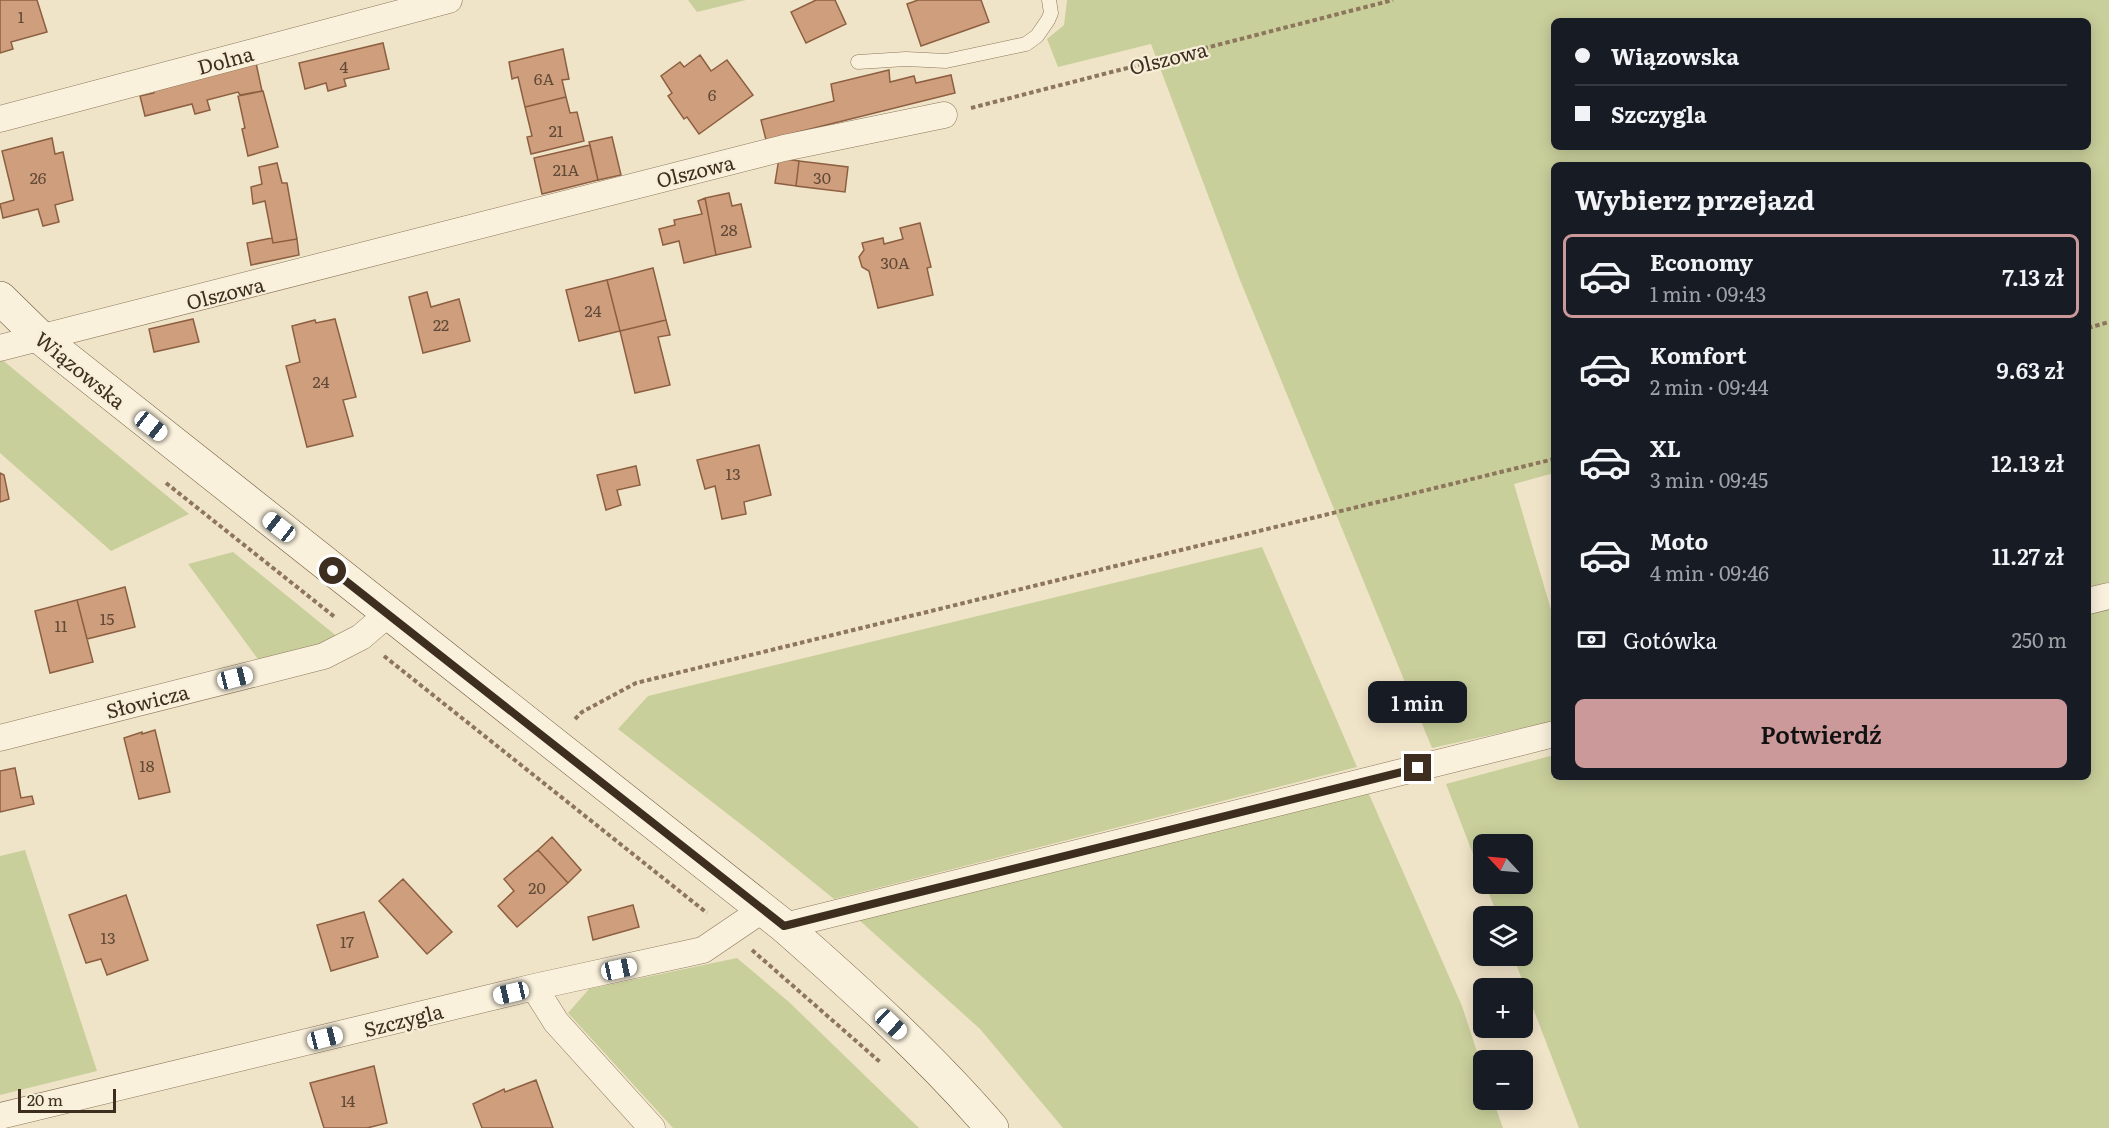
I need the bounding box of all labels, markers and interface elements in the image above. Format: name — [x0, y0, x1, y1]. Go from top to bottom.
house number: 1 — [18, 4, 25, 28]
street label: Olszowa — [1126, 33, 1210, 81]
street label: Dolna — [193, 37, 257, 81]
text: Wiązowska — [1611, 39, 1739, 72]
house number: 4 — [340, 54, 349, 78]
house number: 6A — [534, 66, 554, 90]
house number: 6 — [708, 82, 717, 106]
text: Szczygla — [1611, 97, 1707, 130]
house number: 21 — [549, 118, 564, 142]
street label: Olszowa — [653, 146, 737, 194]
house number: 21A — [553, 157, 579, 181]
house number: 26 — [30, 165, 47, 189]
house number: 30 — [813, 165, 831, 189]
text: Wybierz przejazd — [1575, 178, 1815, 218]
house number: 28 — [721, 217, 738, 241]
text: Economy — [1650, 245, 1753, 278]
icon: car — [1578, 249, 1632, 303]
house number: 30A — [880, 250, 910, 274]
text: 7.13 zł — [2002, 260, 2064, 293]
street label: Olszowa — [183, 268, 267, 316]
text: 1 min · 09:43 — [1650, 278, 1766, 308]
house number: 24 — [585, 298, 602, 322]
house number: 22 — [433, 312, 449, 336]
street label: Wiązowska — [29, 323, 133, 415]
text: Komfort — [1650, 338, 1747, 371]
icon: car — [1578, 342, 1632, 396]
text: 9.63 zł — [1996, 353, 2064, 386]
house number: 24 — [313, 369, 330, 393]
text: 2 min · 09:44 — [1650, 371, 1768, 401]
car — [131, 408, 171, 444]
text: XL — [1650, 431, 1681, 464]
icon: car — [1578, 435, 1632, 489]
text: 12.13 zł — [1991, 446, 2064, 479]
house number: 13 — [725, 461, 741, 485]
text: 3 min · 09:45 — [1650, 464, 1768, 494]
car — [259, 509, 299, 545]
text: Moto — [1650, 524, 1708, 557]
icon: car — [1578, 528, 1632, 582]
text: 11.27 zł — [1992, 539, 2064, 572]
route start — [319, 557, 346, 584]
text: 4 min · 09:46 — [1650, 557, 1769, 587]
house number: 15 — [100, 606, 114, 630]
house number: 11 — [54, 613, 68, 637]
icon: cash — [1575, 623, 1608, 656]
text: Gotówka — [1623, 623, 1717, 656]
text: 250 m — [2012, 624, 2067, 654]
car — [215, 665, 255, 691]
street label: Słowicza — [102, 675, 192, 725]
callout: 1 min — [1368, 681, 1468, 723]
text: 1 min — [1391, 687, 1444, 717]
button: Potwierdź — [1575, 699, 2067, 768]
house number: 18 — [139, 753, 155, 777]
route end — [1404, 754, 1431, 781]
north arrow — [1473, 834, 1533, 894]
map controls — [1473, 834, 1533, 1110]
house number: 20 — [528, 875, 546, 899]
button: layers — [1473, 906, 1533, 966]
house number: 13 — [100, 925, 116, 949]
house number: 17 — [340, 929, 354, 953]
car — [600, 956, 638, 982]
button: + — [1473, 978, 1533, 1038]
car — [491, 980, 531, 1006]
street label: Szczygla — [360, 995, 446, 1043]
car — [872, 1005, 910, 1043]
car — [305, 1025, 345, 1051]
button: − — [1473, 1050, 1533, 1110]
scale bar — [18, 1086, 116, 1114]
text: 20 m — [27, 1087, 63, 1111]
house number: 14 — [341, 1088, 356, 1112]

